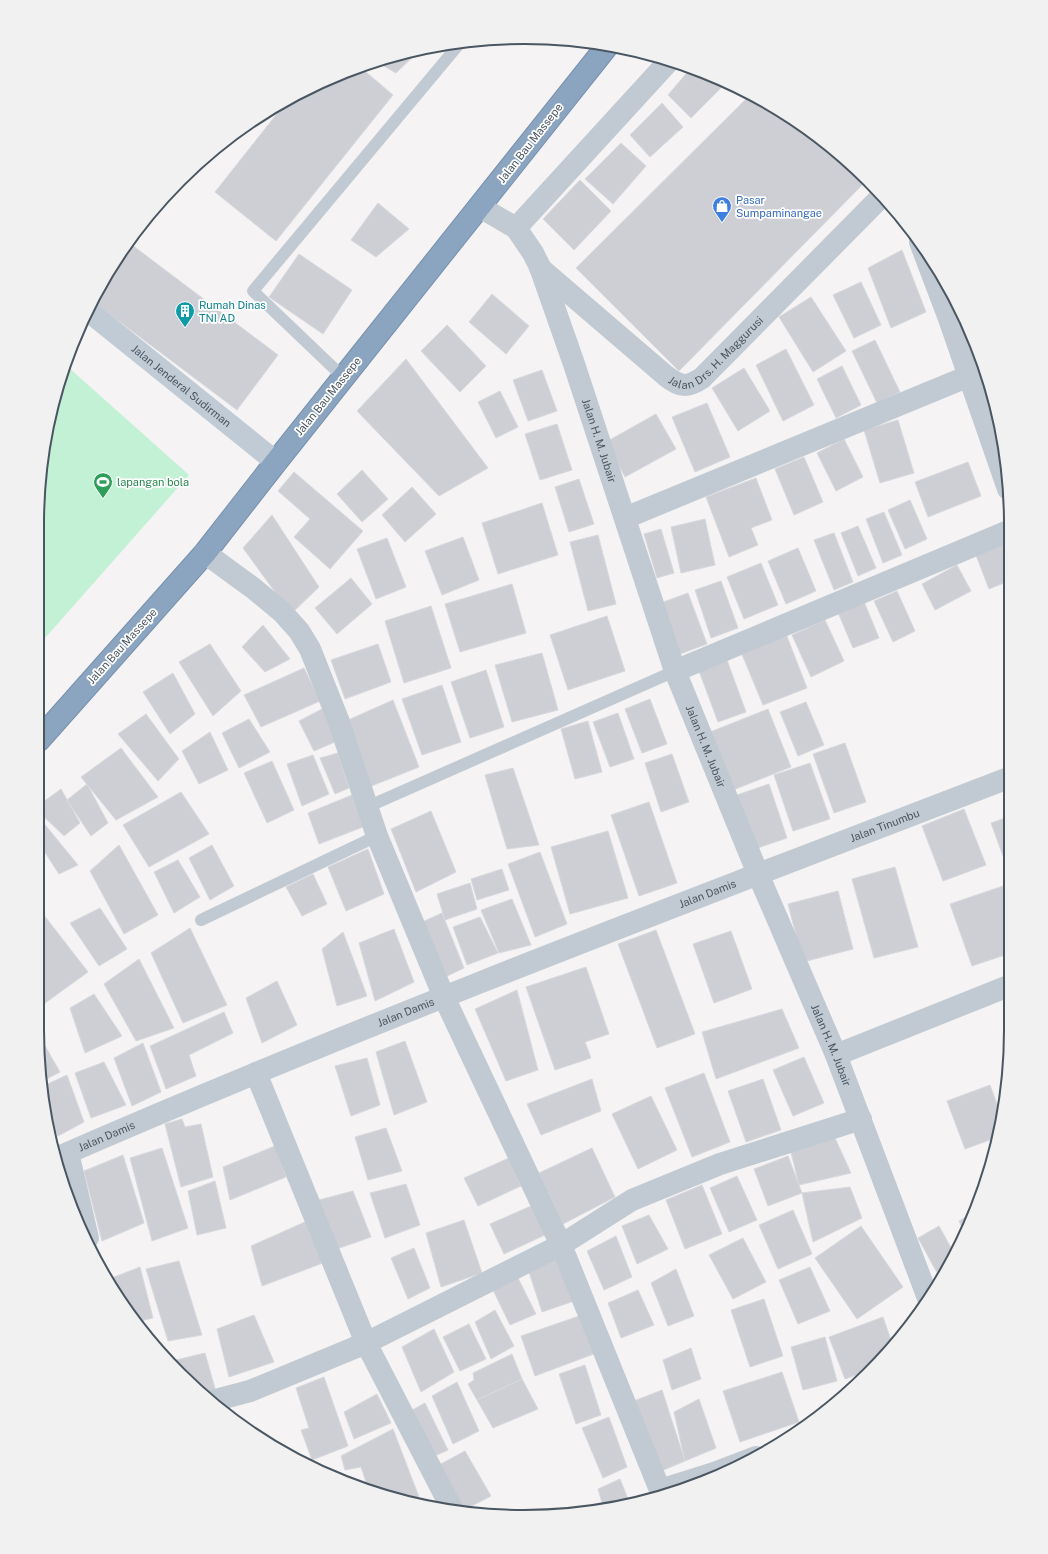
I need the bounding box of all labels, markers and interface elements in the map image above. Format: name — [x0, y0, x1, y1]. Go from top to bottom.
street label: Jalan Bau Massepe — [495, 101, 565, 185]
place label: Pasar Sumpaminangae — [736, 194, 822, 219]
shop icon: Pasar Sumpaminangae — [711, 195, 733, 223]
place label: Rumah Dinas TNI AD — [199, 299, 266, 324]
building icon: Rumah Dinas TNI AD — [174, 300, 196, 328]
street label: Jalan Drs. H. Maggurusi — [666, 314, 765, 391]
street label: Jalan Jenderal Sudirman — [129, 342, 233, 429]
street label: Jalan Bau Massepe — [293, 354, 363, 438]
street label: Jalan H. M. Jubair — [580, 397, 619, 484]
sports icon: lapangan bola — [92, 471, 114, 499]
place label: lapangan bola — [117, 476, 189, 488]
street label: Jalan Bau Massepe — [85, 606, 159, 686]
street label: Jalan H. M. Jubair — [684, 704, 728, 789]
street label: Jalan Tinumbu — [848, 807, 921, 844]
street label: Jalan Damis — [677, 877, 738, 910]
street label: Jalan Damis — [376, 995, 436, 1029]
street label: Jalan H. M. Jubair — [809, 1002, 853, 1088]
street label: Jalan Damis — [76, 1119, 137, 1154]

